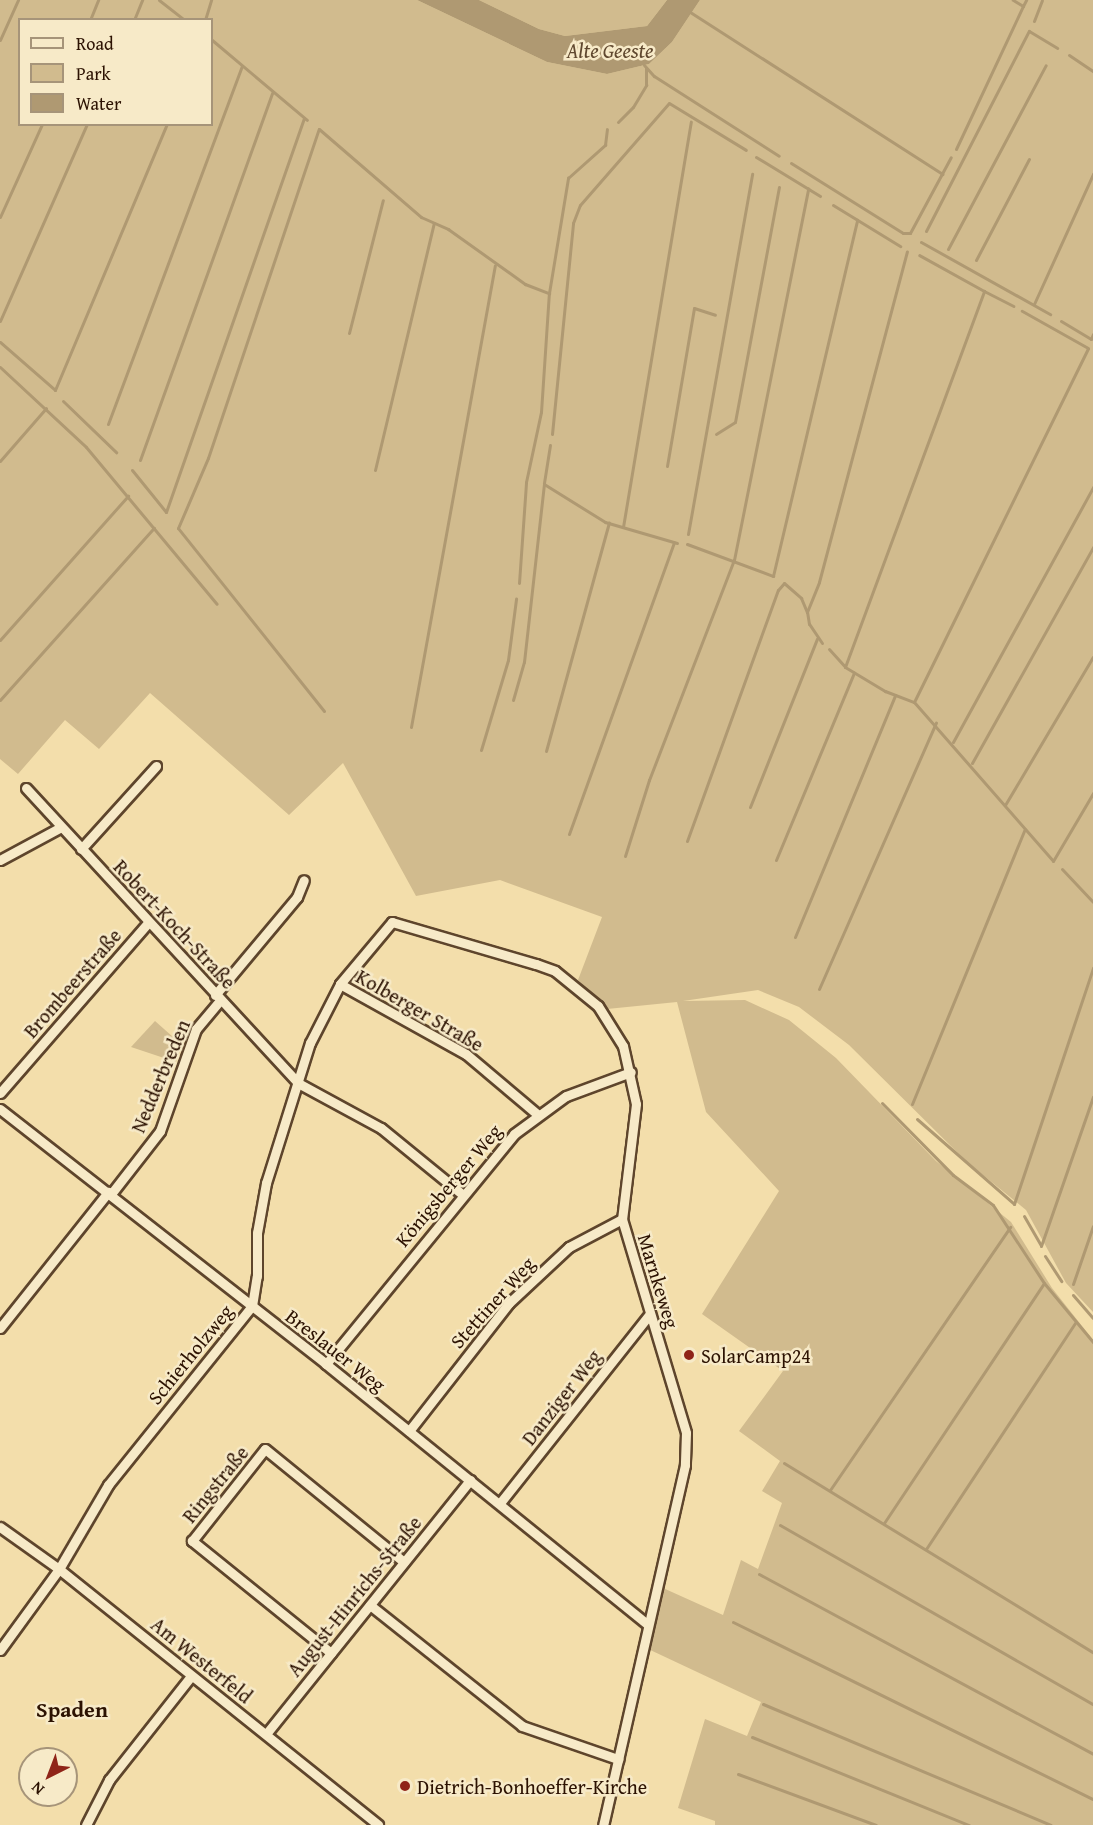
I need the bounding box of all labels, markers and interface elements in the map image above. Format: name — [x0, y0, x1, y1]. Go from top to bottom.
legend — [18, 18, 213, 126]
text: Road — [76, 30, 114, 57]
water label: Alte Geeste — [566, 38, 654, 64]
text: Park — [76, 60, 111, 87]
text: Water — [76, 90, 121, 117]
street label: Robert-Koch-Straße — [109, 854, 241, 994]
street label: Brombeerstraße — [18, 924, 126, 1042]
street label: Kolberger Straße — [352, 964, 488, 1056]
street label: Nedderbreden — [125, 1016, 195, 1136]
street label: Königsberger Weg — [390, 1119, 506, 1251]
street label: Marnkeweg — [633, 1231, 685, 1331]
street label: Stettiner Weg — [445, 1251, 539, 1353]
street label: Schierholzweg — [142, 1299, 238, 1409]
street label: Breslauer Weg — [281, 1304, 391, 1396]
place label: SolarCamp24 — [701, 1343, 811, 1367]
street label: Danziger Weg — [516, 1344, 606, 1450]
marker: SolarCamp24 — [682, 1348, 696, 1362]
street label: Ringstraße — [177, 1441, 253, 1527]
street label: August-Hinrichs-Straße — [282, 1511, 426, 1681]
street label: Am Westerfeld — [147, 1612, 257, 1708]
district label: Spaden — [36, 1697, 108, 1723]
north arrow — [18, 1747, 78, 1807]
place label: Dietrich-Bonhoeffer-Kirche — [417, 1774, 647, 1798]
text: N — [25, 1776, 49, 1801]
marker: Dietrich-Bonhoeffer-Kirche — [398, 1779, 412, 1793]

